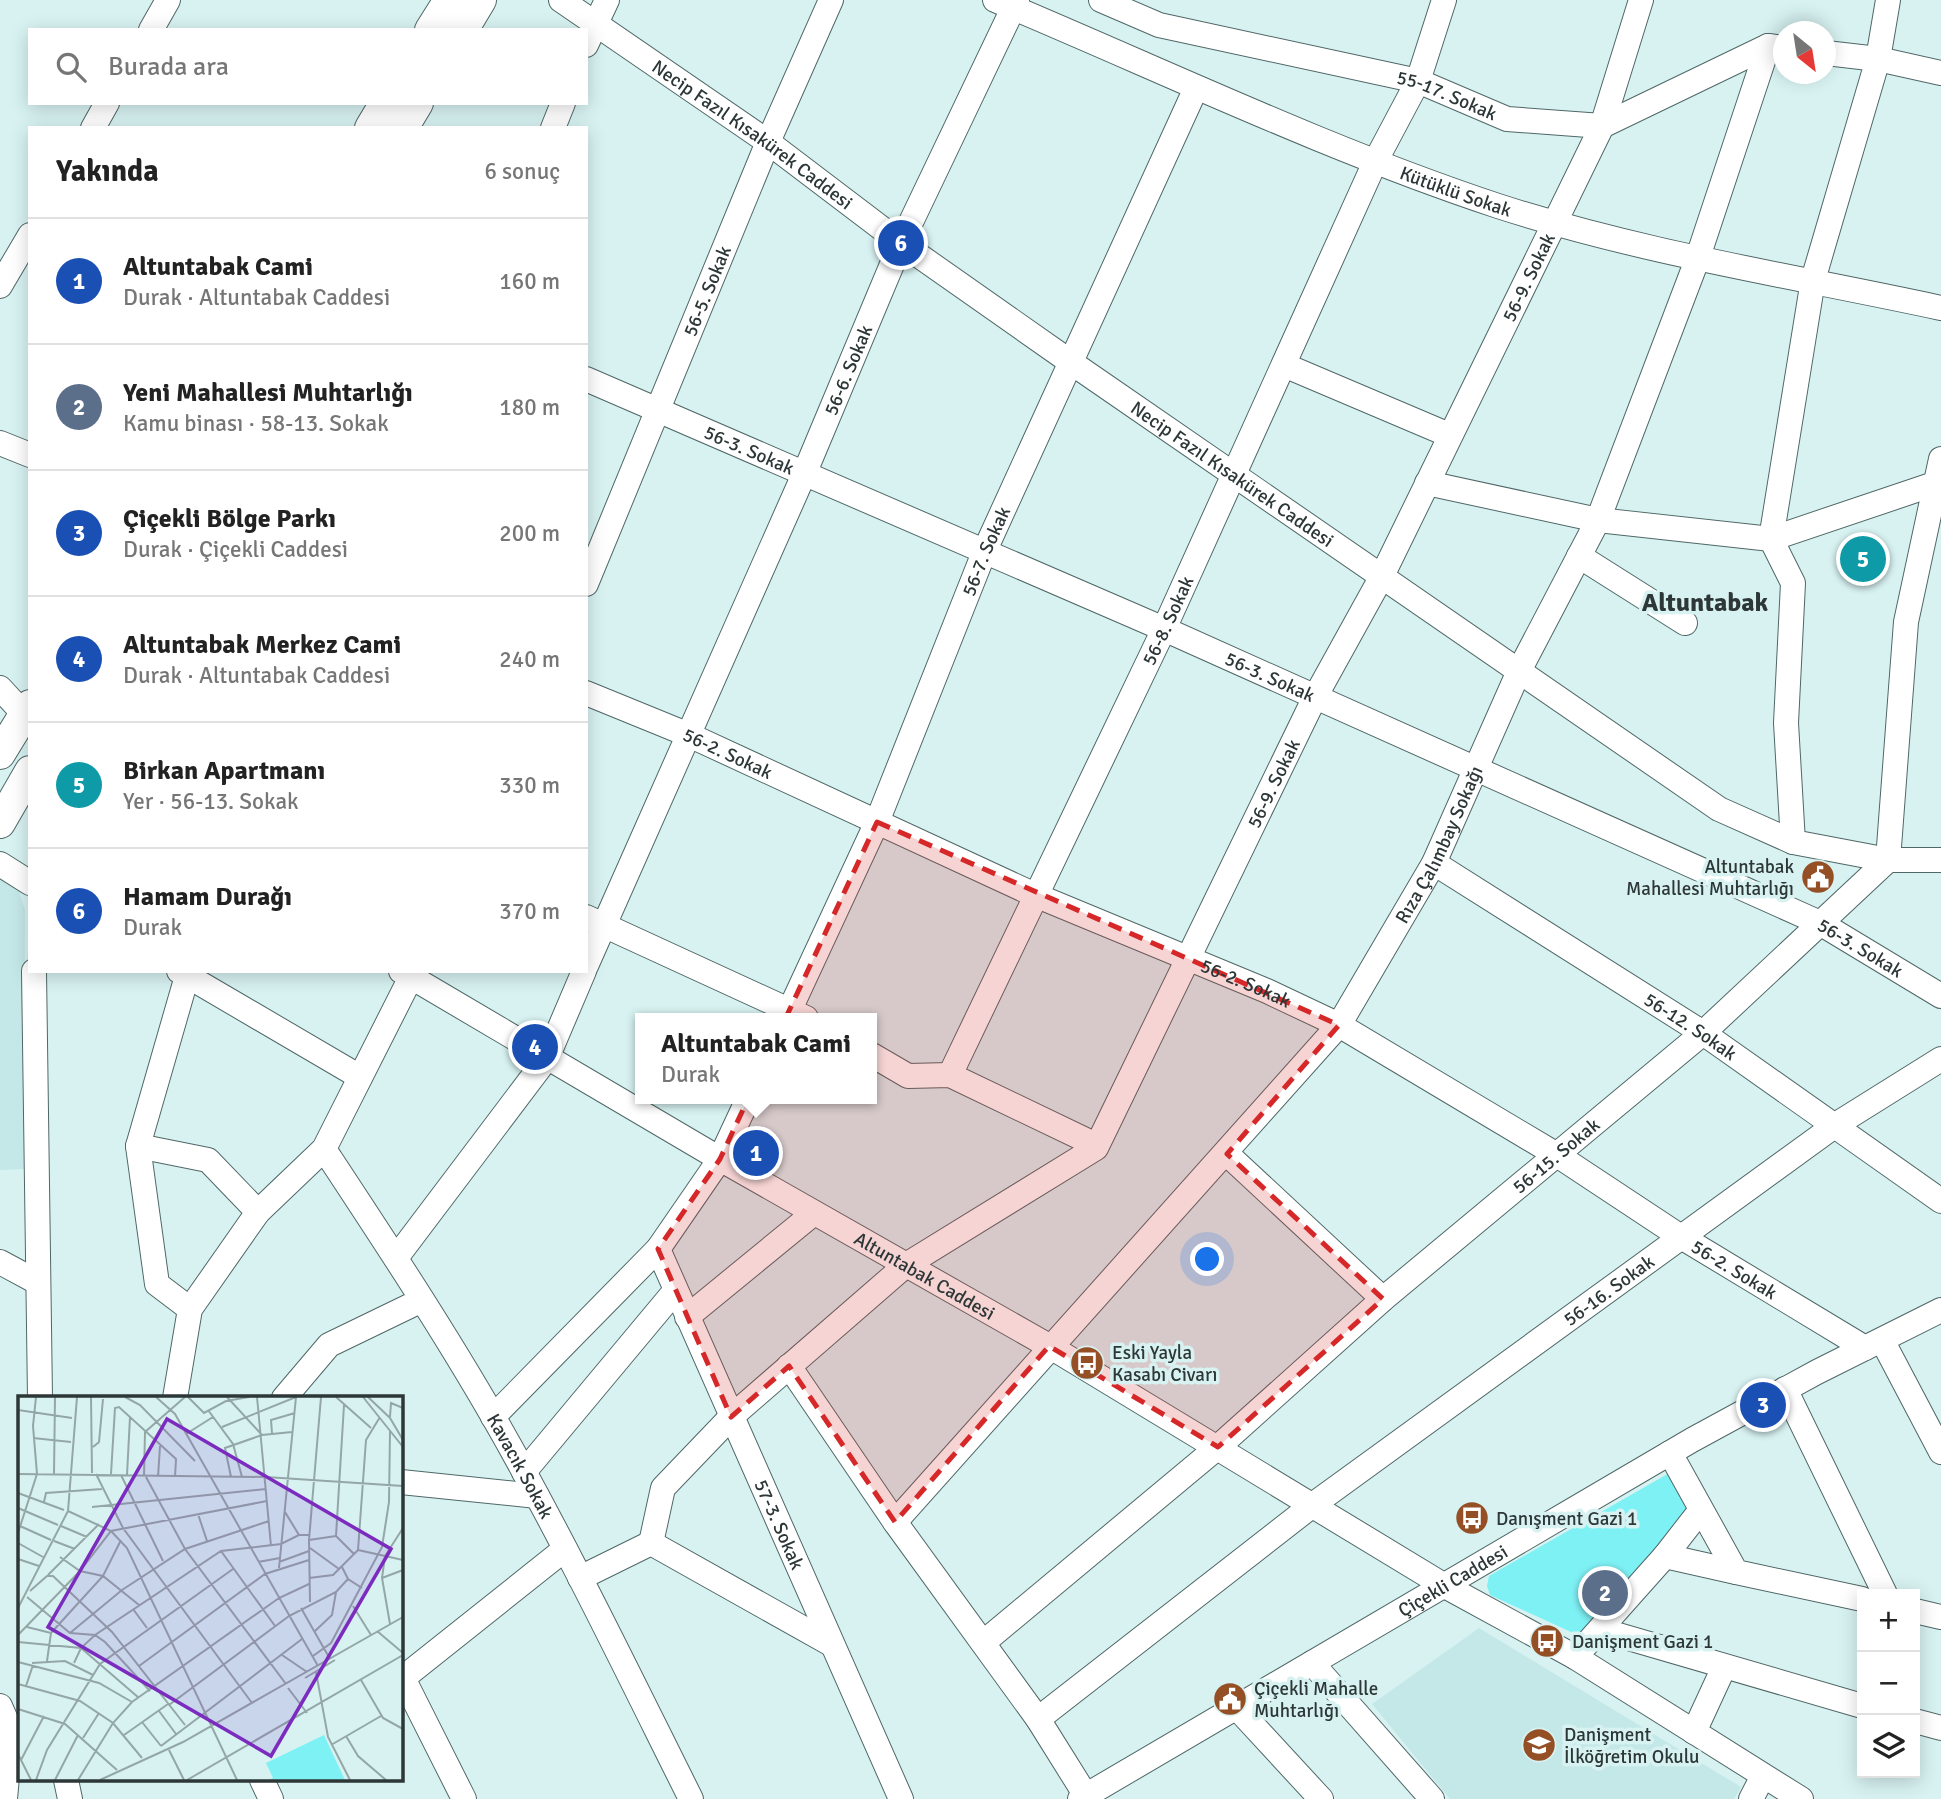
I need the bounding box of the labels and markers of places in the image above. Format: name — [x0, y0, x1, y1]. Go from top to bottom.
pin: 6 — [878, 217, 924, 269]
pin: 5 — [1840, 533, 1886, 585]
place label: Altuntabak Mahallesi Muhtarlığı — [1626, 855, 1794, 901]
public building icon: Altuntabak Mahallesi Muhtarlığı — [1799, 858, 1837, 896]
pin: 4 — [512, 1021, 558, 1073]
pin: 1 — [733, 1127, 779, 1179]
place label: Eski Yayla Kasabı Civarı — [1112, 1341, 1217, 1387]
bus stop icon: Eski Yayla Kasabı Civarı — [1068, 1344, 1106, 1382]
pin: 3 — [1740, 1379, 1786, 1431]
bus stop icon: Danışment Gazi 1 — [1453, 1499, 1491, 1537]
place label: Danışment Gazi 1 — [1496, 1507, 1637, 1531]
pin: 2 — [1582, 1567, 1628, 1619]
bus stop icon: Danişment Gazi 1 — [1528, 1622, 1566, 1660]
place label: Danişment Gazi 1 — [1572, 1630, 1713, 1654]
place label: Çiçekli Mahalle Muhtarlığı — [1254, 1677, 1378, 1723]
public building icon: Çiçekli Mahalle Muhtarlığı — [1211, 1680, 1249, 1718]
place label: Danişment İlköğretim Okulu — [1564, 1723, 1700, 1769]
school or university icon: Danişment İlköğretim Okulu — [1520, 1726, 1558, 1764]

